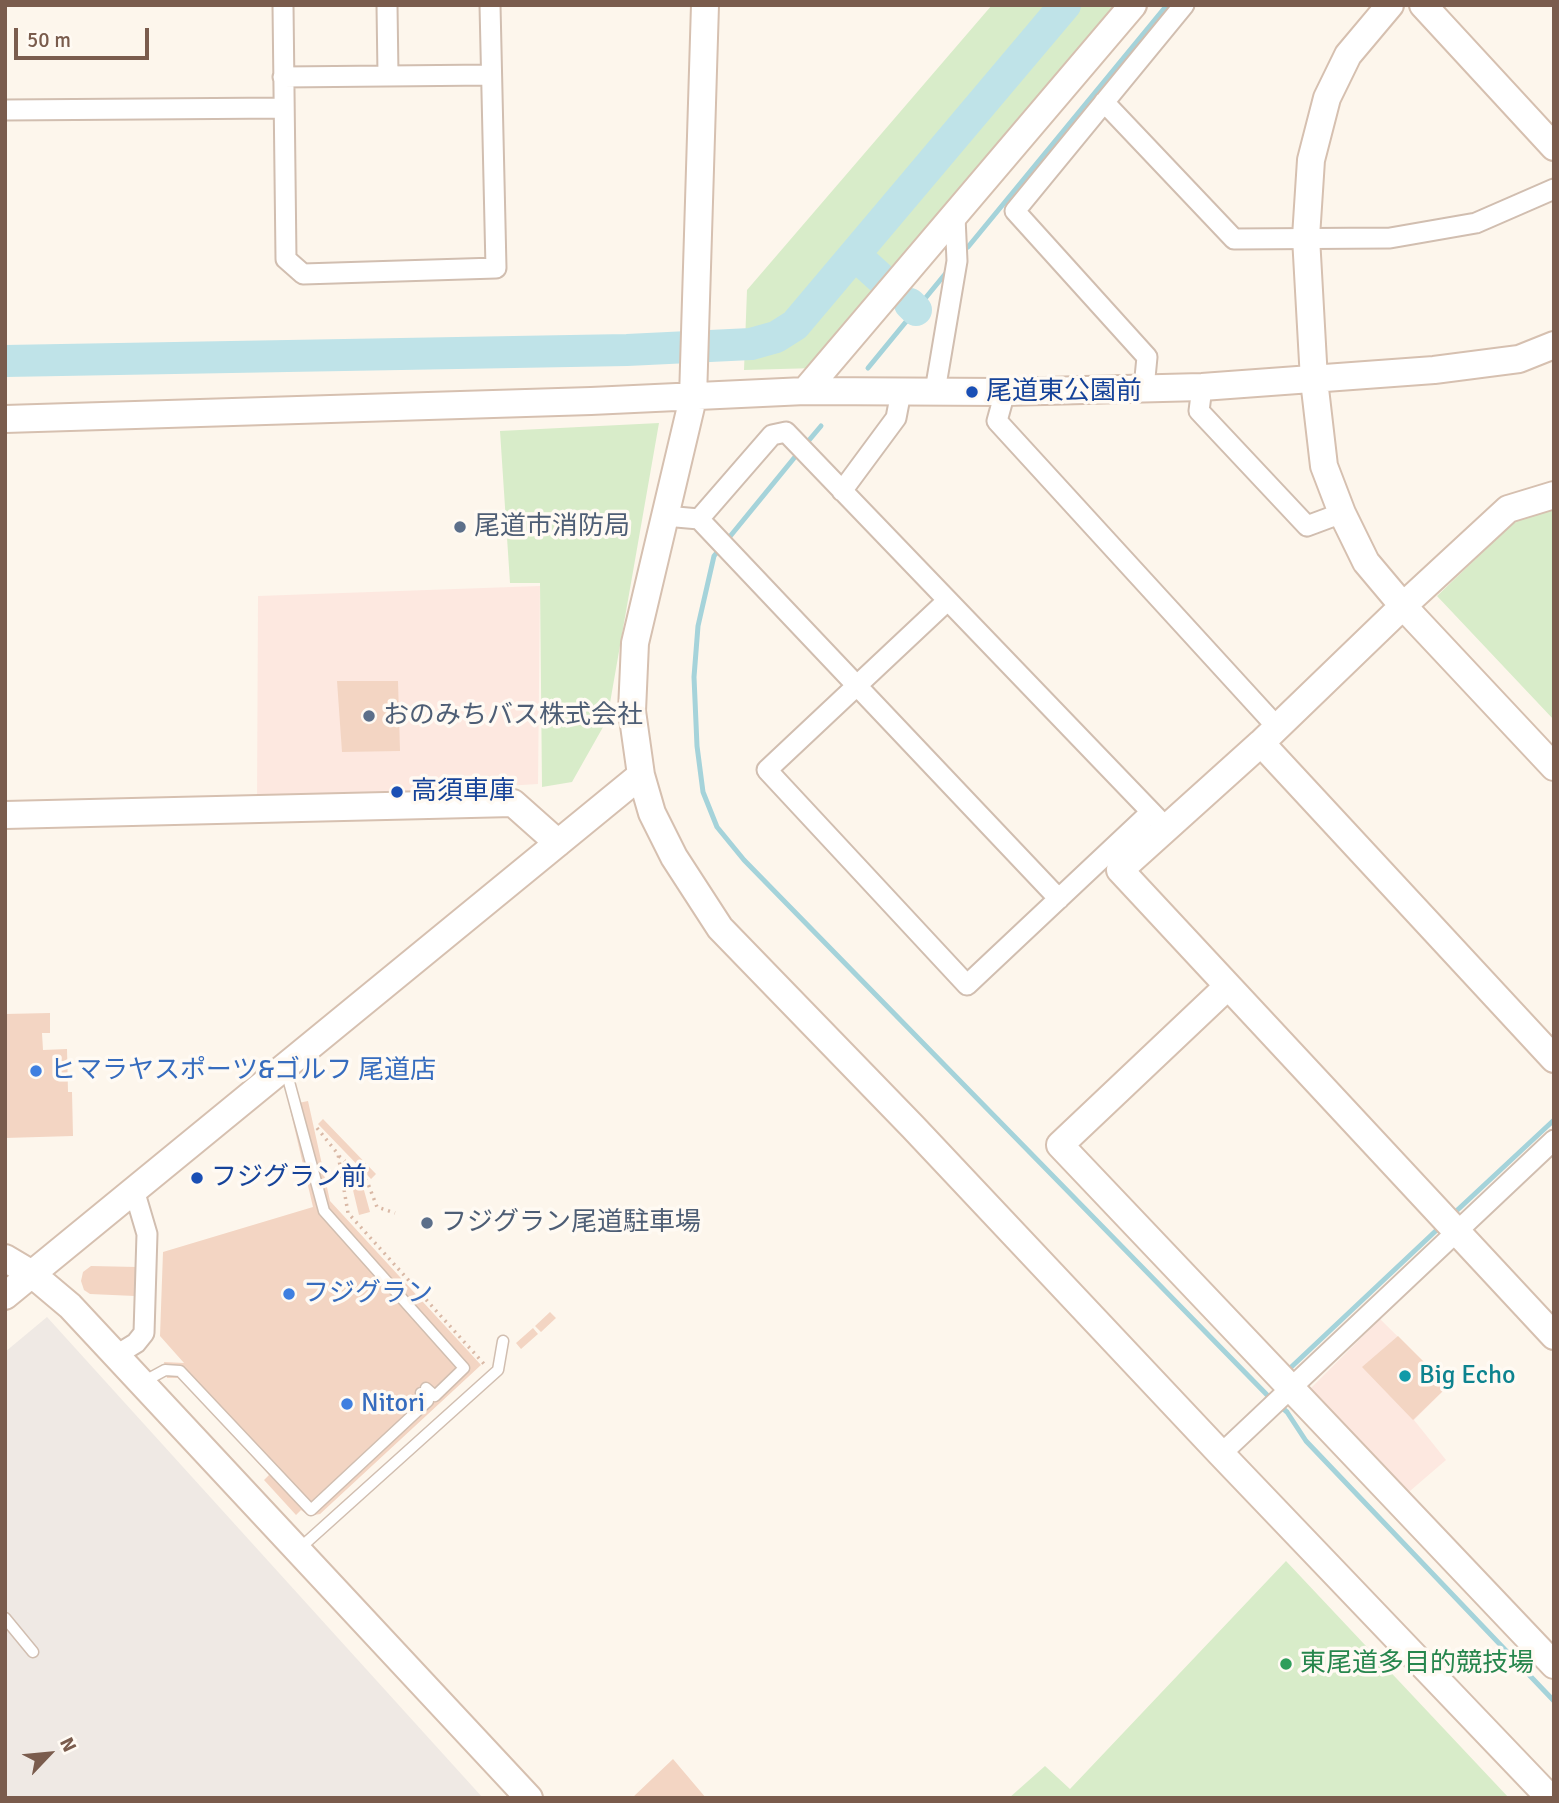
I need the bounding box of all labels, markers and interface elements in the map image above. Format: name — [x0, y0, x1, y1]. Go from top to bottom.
scale bar — [18, 14, 152, 58]
text: 50 m — [27, 27, 71, 53]
place label: 尾道東公園前 — [986, 376, 1142, 408]
marker: 尾道東公園前 — [964, 384, 980, 400]
place label: 尾道市消防局 — [474, 511, 630, 543]
marker: 尾道市消防局 — [452, 519, 468, 535]
place label: おのみちバス株式会社 — [383, 700, 643, 732]
marker: おのみちバス株式会社 — [361, 708, 377, 724]
place label: 高須車庫 — [411, 776, 515, 808]
marker: 高須車庫 — [389, 784, 405, 800]
place label: ヒマラヤスポーツ&ゴルフ 尾道店 — [50, 1055, 436, 1087]
marker: ヒマラヤスポーツ&ゴルフ 尾道店 — [28, 1063, 44, 1079]
place label: フジグラン前 — [211, 1162, 367, 1194]
marker: フジグラン前 — [189, 1170, 205, 1186]
place label: フジグラン尾道駐車場 — [441, 1207, 701, 1239]
marker: フジグラン尾道駐車場 — [419, 1215, 435, 1231]
place label: フジグラン — [303, 1278, 433, 1310]
marker: フジグラン — [281, 1286, 297, 1302]
place label: Big Echo — [1419, 1360, 1516, 1392]
marker: Big Echo — [1397, 1368, 1413, 1384]
place label: Nitori — [361, 1388, 425, 1420]
marker: Nitori — [339, 1396, 355, 1412]
place label: 東尾道多目的競技場 — [1300, 1648, 1534, 1680]
marker: 東尾道多目的競技場 — [1278, 1656, 1294, 1672]
north arrow — [14, 1719, 84, 1789]
text: N — [54, 1734, 82, 1756]

